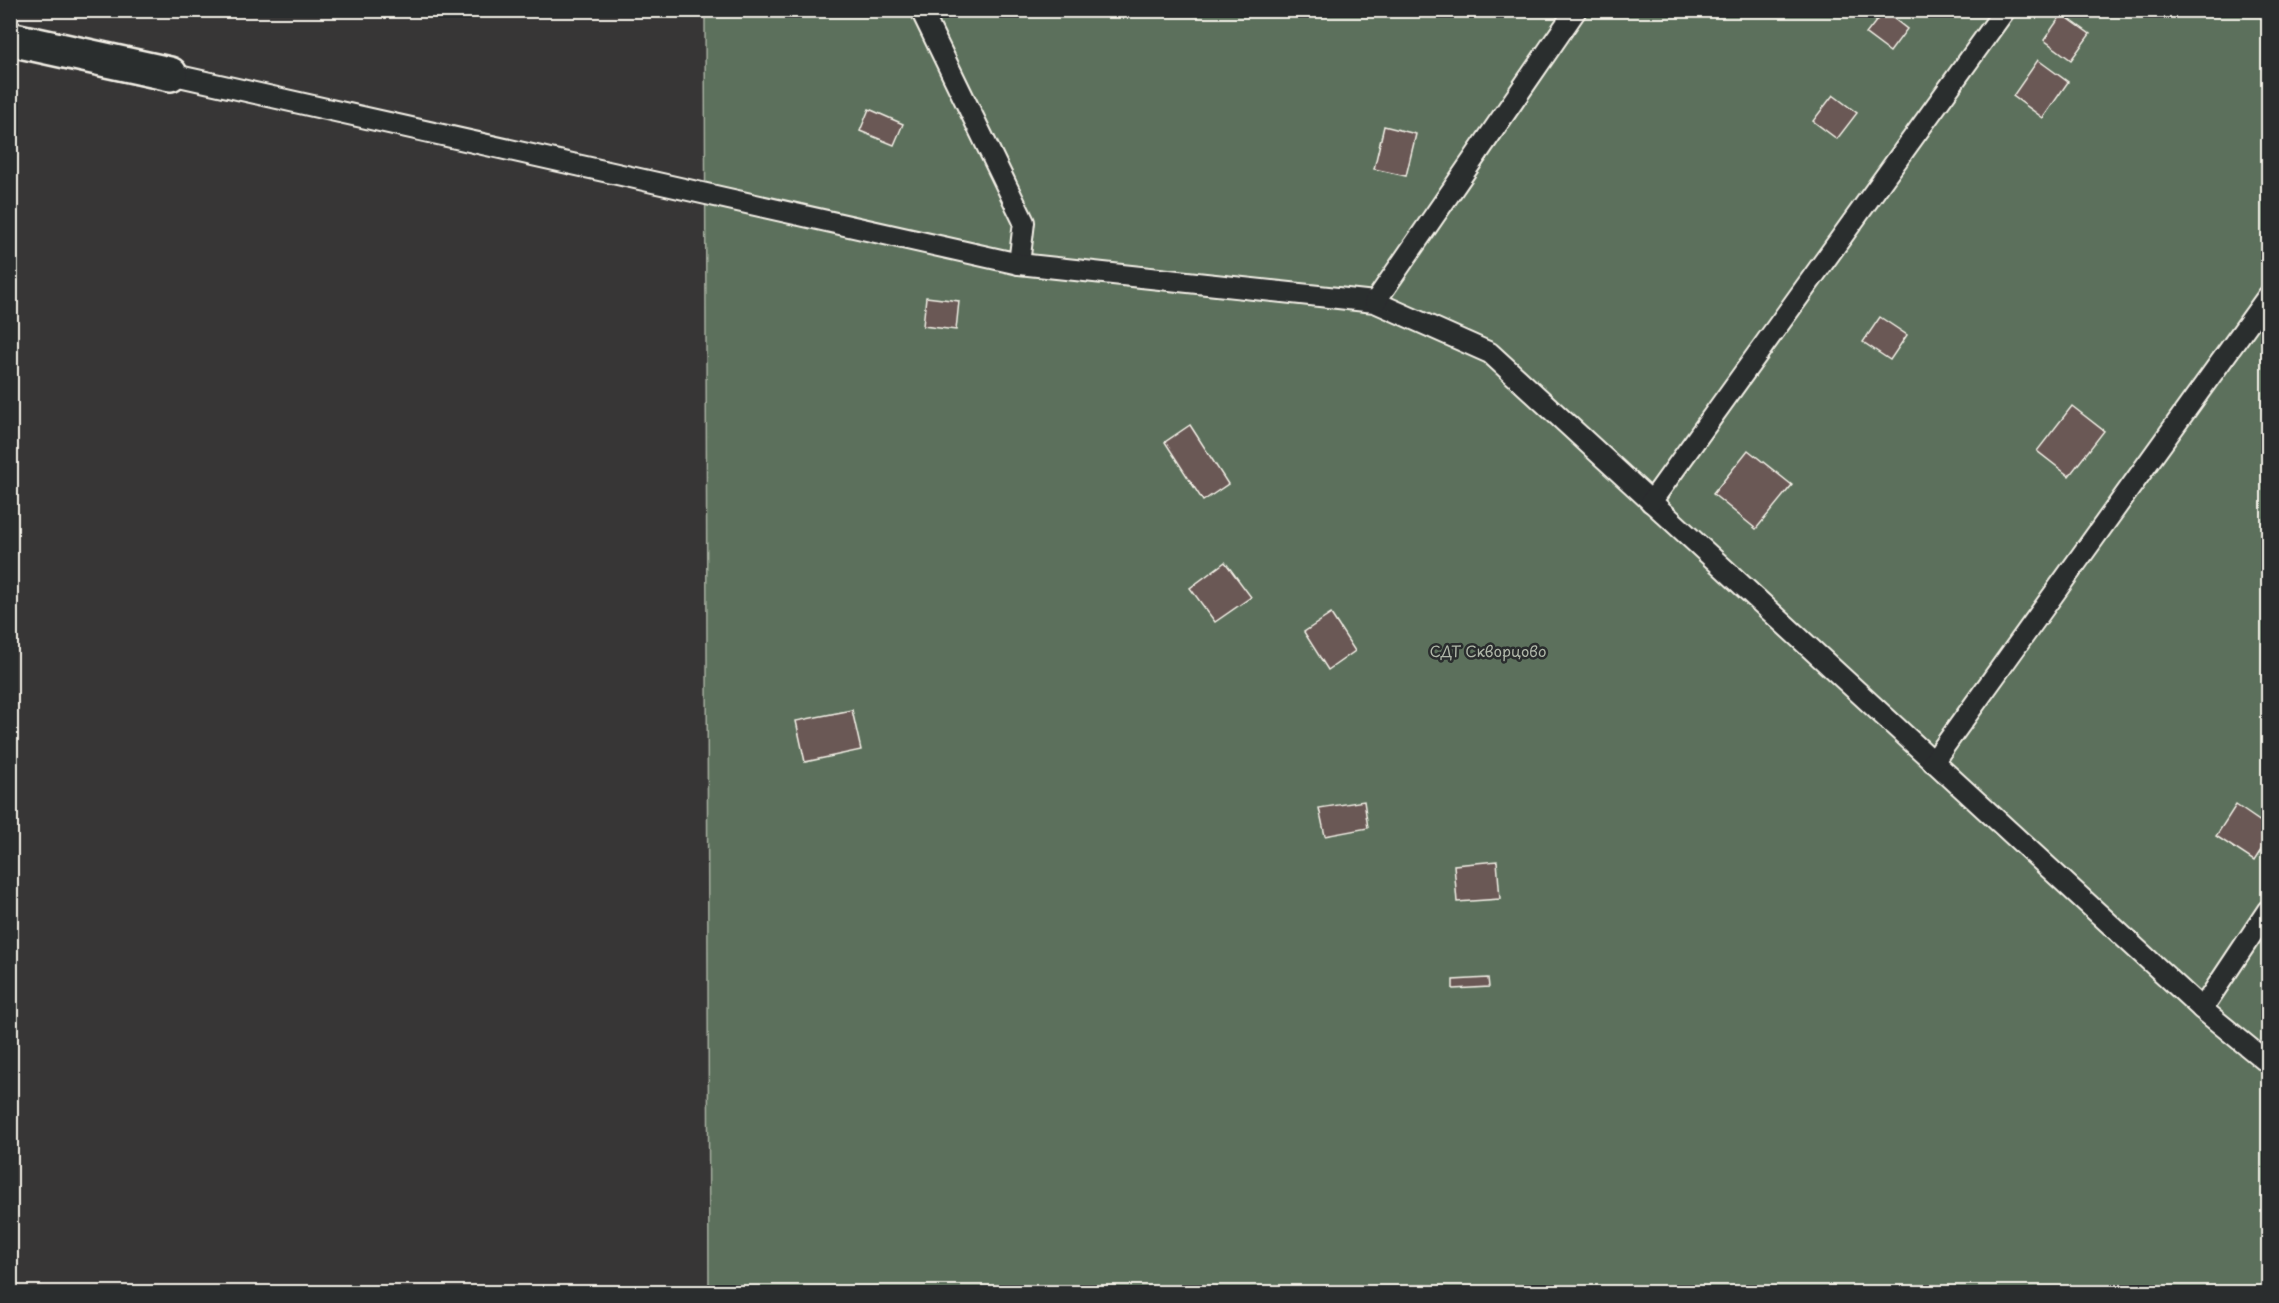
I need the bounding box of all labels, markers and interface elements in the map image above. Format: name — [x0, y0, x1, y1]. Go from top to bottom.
park label: СДТ Скворцово — [1430, 639, 1546, 662]

